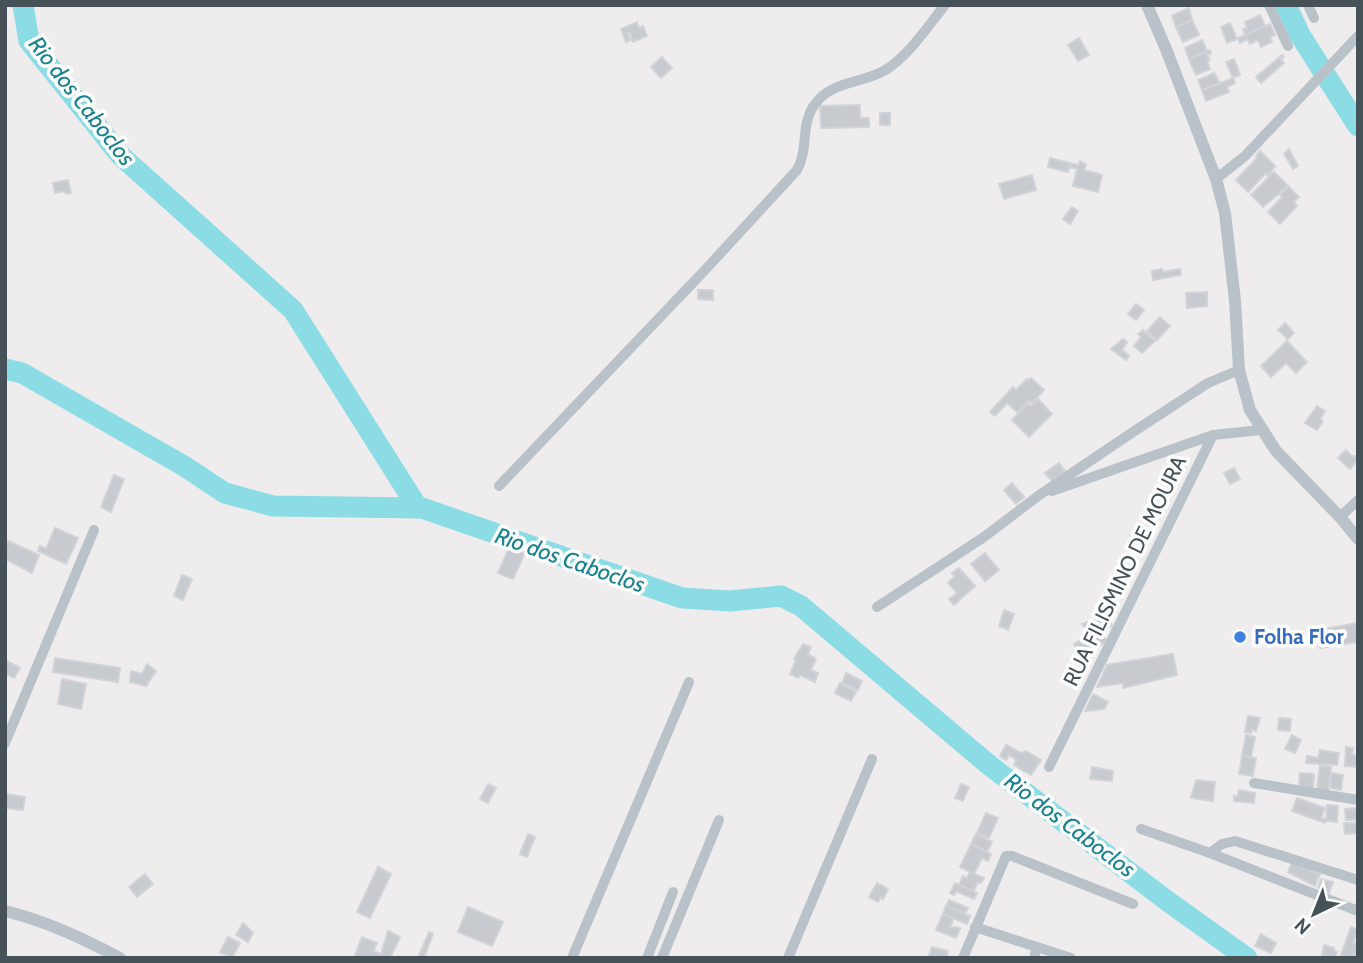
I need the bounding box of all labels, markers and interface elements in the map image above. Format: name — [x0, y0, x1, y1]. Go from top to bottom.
water label: Rio dos Caboclos — [23, 31, 141, 171]
street label: RUA FILISMINO DE MOURA — [1058, 451, 1191, 690]
water label: Rio dos Caboclos — [491, 521, 649, 599]
place label: Folha Flor — [1254, 624, 1344, 649]
marker: Folha Flor — [1232, 629, 1248, 645]
water label: Rio dos Caboclos — [999, 767, 1141, 883]
north arrow — [1279, 879, 1349, 949]
text: N — [1290, 913, 1316, 939]

